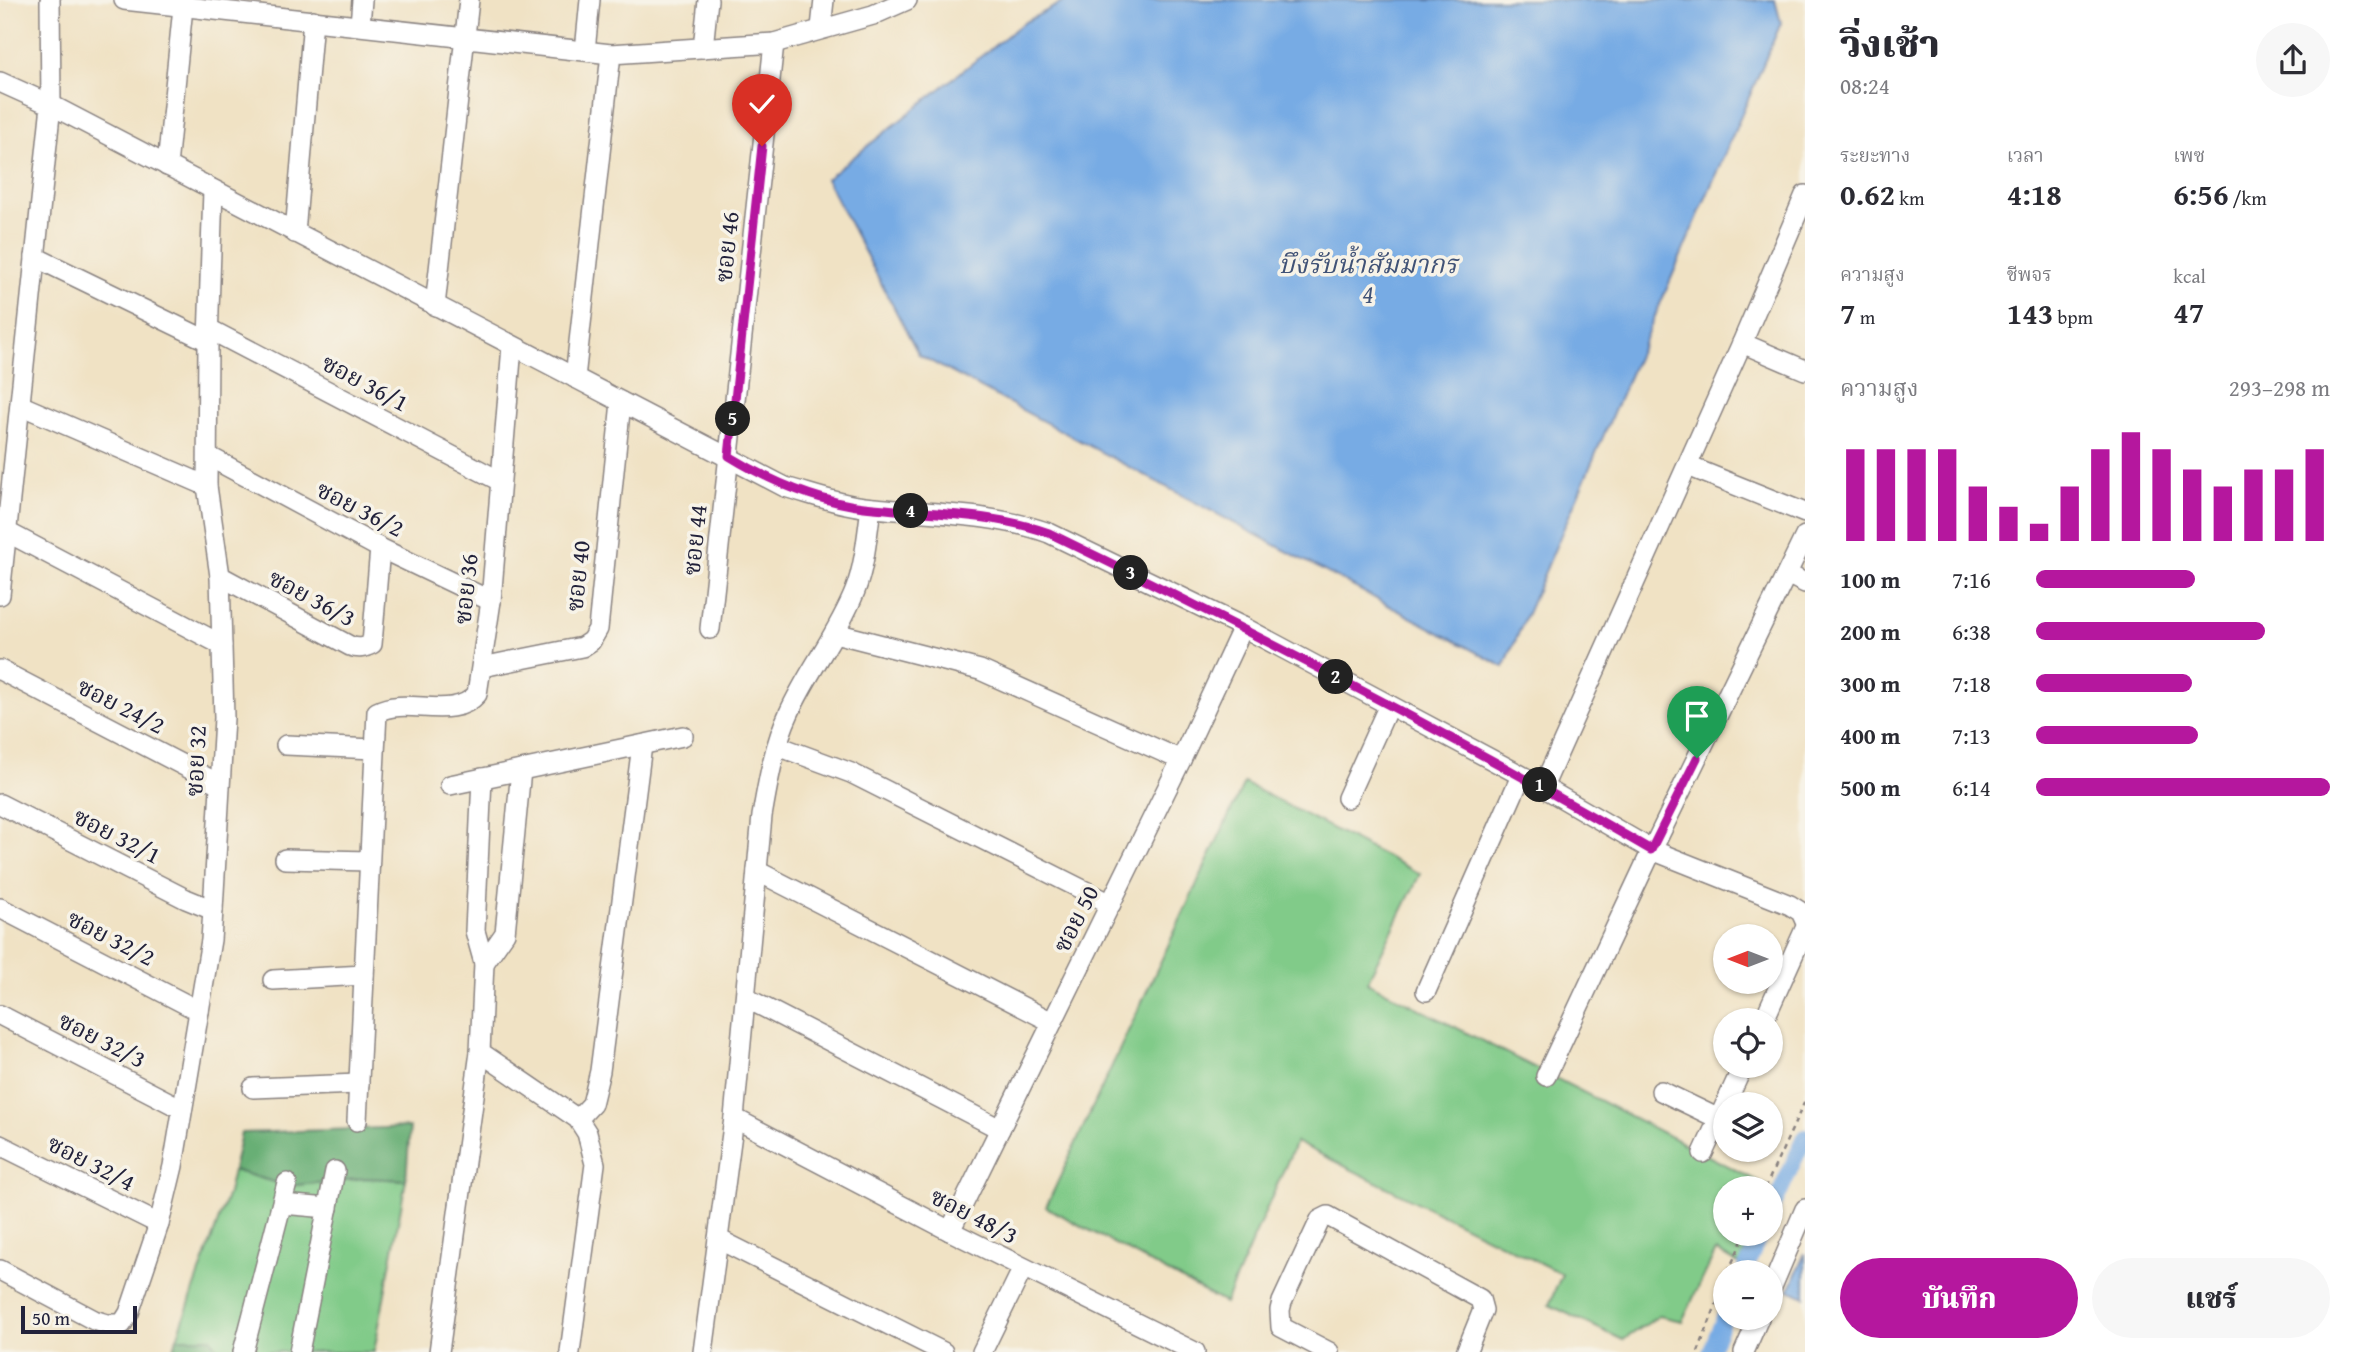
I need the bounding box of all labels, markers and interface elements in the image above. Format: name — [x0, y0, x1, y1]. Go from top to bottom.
text: วิ่งเช้า — [1840, 15, 1940, 71]
button: share — [2256, 23, 2330, 97]
text: 08:24 — [1840, 69, 1890, 102]
pin — [732, 74, 792, 146]
icon: check — [743, 85, 781, 123]
text: ระยะทาง — [1840, 141, 1910, 169]
text: เวลา — [2007, 141, 2044, 169]
text: เพซ — [2173, 141, 2205, 169]
text: 0.62 — [1840, 172, 1895, 216]
text: 4:18 — [2007, 172, 2062, 216]
text: 6:56 — [2173, 172, 2228, 216]
text: km — [1895, 184, 1924, 212]
text: /km — [2228, 184, 2267, 212]
street label: ซอย 46 — [705, 210, 748, 284]
water label: บึงรับน้ำสัมมากร 4 — [1279, 244, 1461, 313]
text: ความสูง — [1840, 260, 1905, 288]
text: ชีพจร — [2007, 260, 2052, 288]
text: kcal — [2173, 262, 2206, 290]
text: 47 — [2173, 290, 2204, 334]
text: 7 — [1840, 291, 1856, 335]
text: 143 — [2007, 291, 2053, 335]
text: m — [1856, 303, 1875, 331]
text: bpm — [2053, 303, 2093, 331]
street label: ซอย 36/1 — [315, 345, 415, 420]
text: ความสูง — [1840, 371, 1918, 404]
text: 293–298 m — [2229, 371, 2330, 404]
pin: 5 — [716, 402, 750, 436]
text: 5 — [728, 404, 737, 432]
street label: ซอย 36/2 — [310, 472, 410, 546]
pin: 4 — [894, 494, 928, 528]
text: 4 — [906, 496, 915, 524]
street label: ซอย 44 — [673, 503, 716, 577]
street label: ซอย 40 — [556, 539, 599, 613]
street label: ซอย 36 — [444, 552, 487, 626]
pin: 3 — [1114, 556, 1148, 590]
text: 3 — [1126, 558, 1135, 586]
street label: ซอย 36/3 — [262, 560, 362, 635]
text: 100 m — [1840, 563, 1901, 596]
text: 7:16 — [1952, 563, 1991, 596]
text: 200 m — [1840, 615, 1901, 648]
text: 6:38 — [1952, 615, 1991, 648]
pin: 2 — [1318, 660, 1354, 694]
text: 2 — [1331, 662, 1340, 690]
text: 300 m — [1840, 667, 1901, 700]
text: 7:18 — [1952, 667, 1991, 700]
street label: ซอย 24/2 — [71, 669, 171, 743]
pin — [1667, 686, 1727, 758]
icon: arrive — [1678, 697, 1716, 735]
text: 400 m — [1840, 719, 1901, 752]
text: 7:13 — [1952, 719, 1991, 752]
street label: ซอย 32 — [176, 724, 215, 797]
pin: 1 — [1522, 768, 1558, 802]
text: 1 — [1535, 770, 1544, 798]
text: 500 m — [1840, 771, 1901, 804]
text: 6:14 — [1952, 771, 1991, 804]
street label: ซอย 32/1 — [67, 799, 167, 873]
street label: ซอย 50 — [1044, 879, 1107, 958]
street label: ซอย 32/2 — [61, 901, 161, 975]
north arrow — [1713, 924, 1783, 994]
map controls — [1713, 924, 1783, 1330]
street label: ซอย 32/3 — [52, 1003, 152, 1077]
button: locate — [1713, 1008, 1783, 1078]
button: layers — [1713, 1092, 1783, 1162]
street label: ซอย 32/4 — [41, 1126, 141, 1200]
button: + — [1713, 1176, 1783, 1246]
street label: ซอย 48/3 — [924, 1179, 1024, 1253]
button: บันทึก — [1840, 1258, 2078, 1338]
button: แชร์ — [2092, 1258, 2330, 1338]
button: − — [1713, 1260, 1783, 1330]
scale bar — [21, 1303, 136, 1335]
text: 50 m — [32, 1304, 70, 1332]

